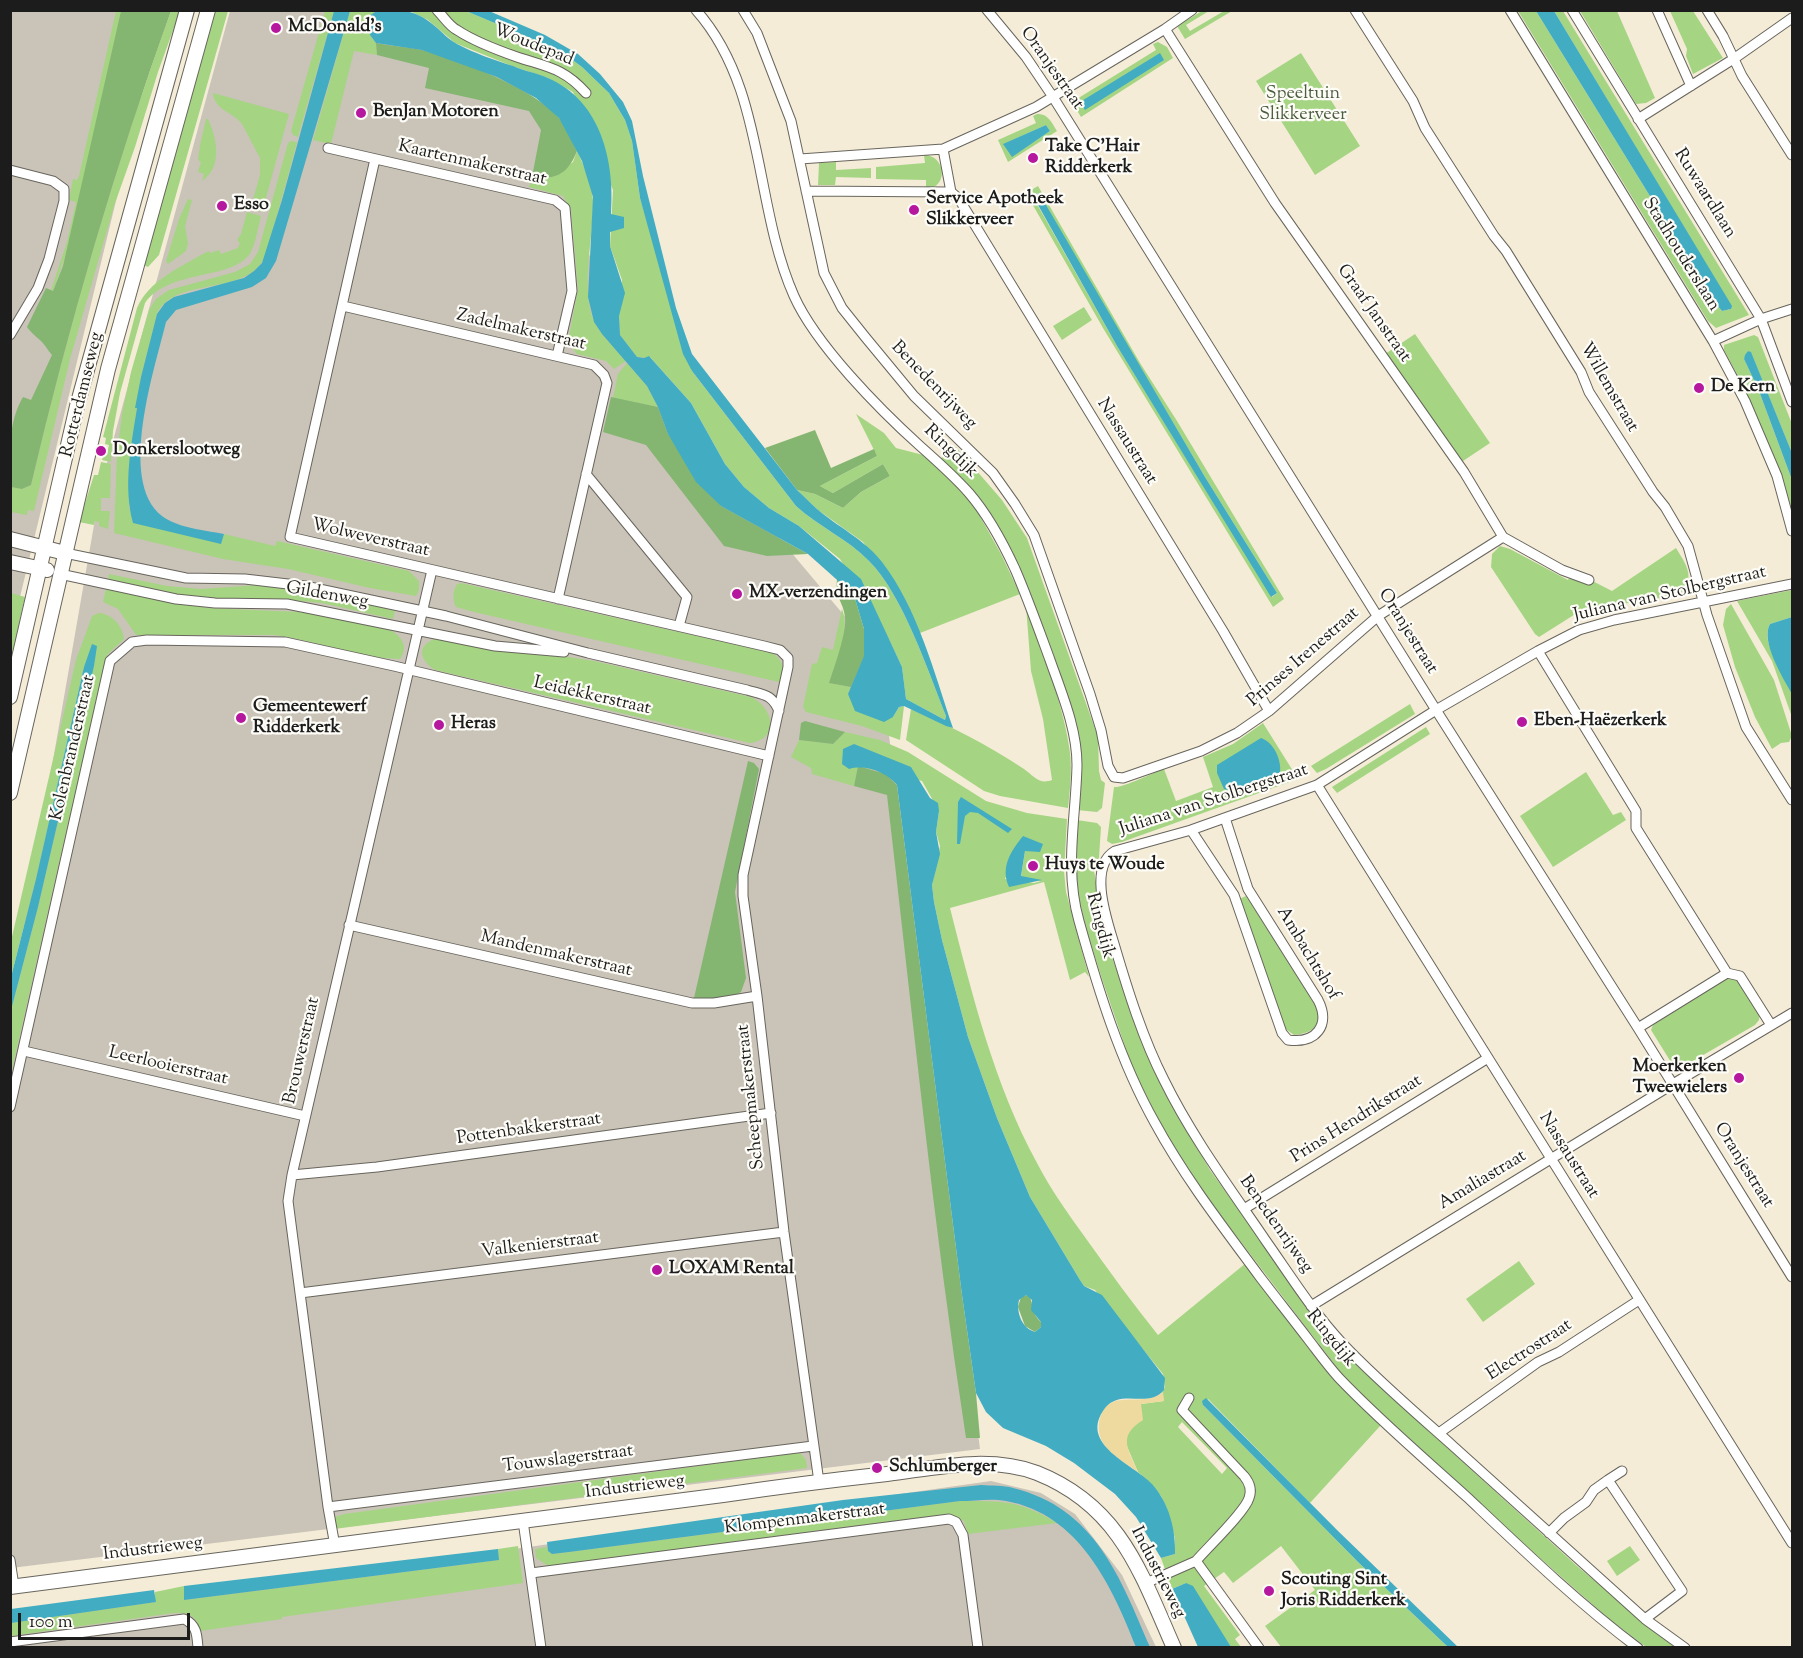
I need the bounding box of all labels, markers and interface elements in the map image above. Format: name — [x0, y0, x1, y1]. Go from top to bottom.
place label: McDonald's — [288, 17, 382, 39]
street label: Woudepad — [490, 20, 576, 72]
marker: McDonald's — [269, 21, 283, 35]
street label: Oranjestraat — [1014, 23, 1088, 115]
park label: Speeltuin Slikkerveer — [1259, 84, 1347, 127]
place label: BenJan Motoren — [373, 102, 499, 124]
marker: BenJan Motoren — [354, 106, 368, 120]
street label: Kaartenmakerstraat — [396, 136, 548, 192]
place label: Take C'Hair Ridderkerk — [1045, 137, 1140, 180]
street label: Ruwaardlaan — [1668, 145, 1740, 243]
marker: Take C'Hair Ridderkerk — [1026, 151, 1040, 165]
place label: Service Apotheek Slikkerveer — [926, 189, 1064, 232]
street label: Stadhouderslaan — [1636, 194, 1724, 316]
place label: Esso — [234, 195, 269, 217]
marker: Esso — [215, 199, 229, 213]
marker: Service Apotheek Slikkerveer — [907, 203, 921, 217]
street label: Graaf Janstraat — [1331, 261, 1415, 367]
street label: Zadelmakerstraat — [454, 306, 588, 356]
street label: Rotterdamseweg — [57, 330, 109, 460]
street label: Benedenrijweg — [886, 337, 980, 435]
street label: Willemstraat — [1574, 339, 1642, 437]
place label: De Kern — [1711, 377, 1775, 399]
marker: De Kern — [1692, 381, 1706, 395]
street label: Nassaustraat — [1091, 395, 1161, 489]
street label: Ringdijk — [918, 421, 982, 483]
place label: Donkerslootweg — [113, 440, 240, 462]
marker: Donkerslootweg — [94, 444, 108, 458]
street label: Wolweverstraat — [309, 515, 431, 563]
street label: Juliana van Stolbergstraat — [1572, 562, 1768, 628]
street label: Gildenweg — [284, 578, 370, 614]
place label: MX-verzendingen — [749, 583, 887, 605]
street label: Oranjestraat — [1372, 585, 1442, 679]
marker: MX-verzendingen — [730, 587, 744, 601]
street label: Prinses Irenestraat — [1244, 604, 1364, 712]
street label: Kolenbranderstraat — [47, 673, 101, 823]
street label: Leidekkerstraat — [531, 673, 653, 721]
place label: Gemeentewerf Ridderkerk — [253, 697, 367, 740]
marker: Gemeentewerf Ridderkerk — [234, 711, 248, 725]
place label: Eben-Haëzerkerk — [1534, 711, 1667, 733]
place label: Heras — [451, 714, 496, 736]
marker: Eben-Haëzerkerk — [1515, 715, 1529, 729]
marker: Heras — [432, 718, 446, 732]
street label: Juliana van Stolbergstraat — [1117, 760, 1311, 842]
place label: Huys te Woude — [1045, 855, 1165, 877]
marker: Huys te Woude — [1026, 859, 1040, 873]
street label: Ringdijk — [1080, 891, 1118, 961]
street label: Ambachtshof — [1271, 903, 1343, 1005]
street label: Mandenmakerstraat — [478, 927, 634, 983]
street label: Brouwerstraat — [280, 995, 326, 1107]
street label: Scheepmakerstraat — [734, 1023, 770, 1171]
street label: Leerlooierstraat — [106, 1043, 230, 1091]
place label: Moerkerken Tweewielers — [1633, 1057, 1727, 1100]
street label: Prins Hendrikstraat — [1287, 1071, 1427, 1169]
marker: Moerkerken Tweewielers — [1732, 1071, 1746, 1085]
street label: Pottenbakkerstraat — [456, 1109, 602, 1151]
street label: Nassaustraat — [1533, 1109, 1603, 1203]
street label: Oranjestraat — [1708, 1119, 1778, 1213]
street label: Amaliastraat — [1435, 1146, 1531, 1216]
street label: Benedenrijweg — [1233, 1172, 1317, 1278]
street label: Valkenierstraat — [480, 1228, 600, 1264]
place label: LOXAM Rental — [669, 1259, 794, 1281]
marker: LOXAM Rental — [650, 1263, 664, 1277]
street label: Ringdijk — [1300, 1306, 1360, 1372]
street label: Electrostraat — [1483, 1315, 1577, 1387]
street label: Touwslagerstraat — [502, 1441, 634, 1479]
place label: Schlumberger — [889, 1457, 997, 1479]
marker: Schlumberger — [870, 1461, 884, 1475]
street label: Industrieweg — [584, 1471, 686, 1505]
street label: Klompenmakerstraat — [723, 1499, 887, 1541]
street label: Industrieweg — [1125, 1524, 1189, 1622]
street label: Industrieweg — [102, 1533, 204, 1567]
place label: Scouting Sint Joris Ridderkerk — [1281, 1570, 1406, 1612]
marker: Scouting Sint Joris Ridderkerk — [1262, 1584, 1276, 1598]
scale bar — [21, 1601, 194, 1639]
text: 100 m — [29, 1610, 73, 1636]

